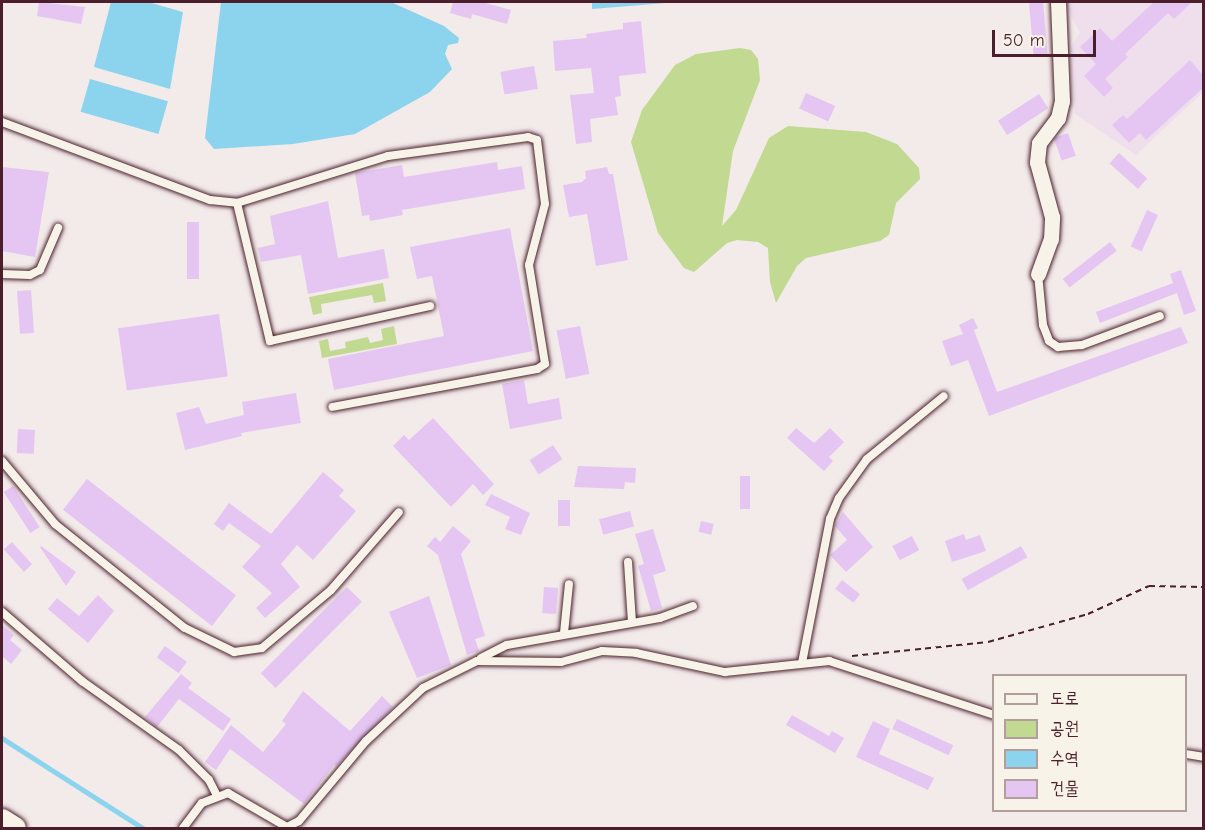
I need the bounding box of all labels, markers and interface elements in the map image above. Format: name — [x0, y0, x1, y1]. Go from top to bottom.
scale bar — [995, 18, 1098, 56]
text: 50 m — [1003, 30, 1045, 51]
legend — [992, 674, 1187, 812]
text: 도로 — [1050, 688, 1079, 709]
text: 공원 — [1050, 718, 1079, 739]
text: 수역 — [1050, 748, 1079, 769]
text: 건물 — [1050, 778, 1079, 799]

